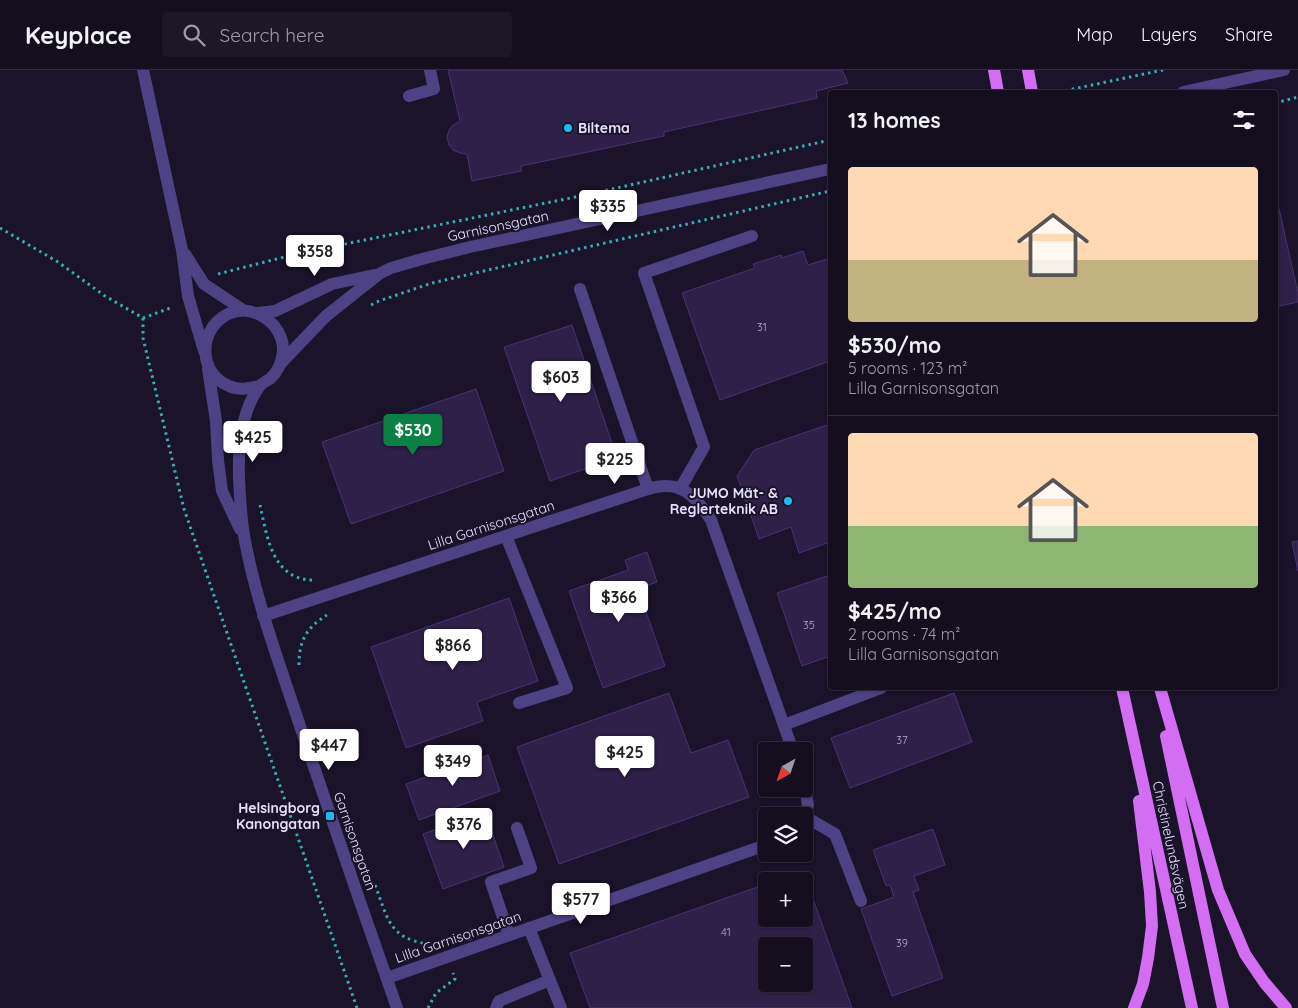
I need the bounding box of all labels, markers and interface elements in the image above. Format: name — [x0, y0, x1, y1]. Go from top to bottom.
search box — [162, 12, 512, 57]
text: Keyplace — [25, 20, 132, 50]
icon: search — [180, 21, 208, 49]
text: Search here — [220, 23, 325, 47]
text: Map — [1076, 23, 1113, 46]
text: Layers — [1141, 23, 1197, 46]
text: Share — [1225, 23, 1273, 46]
icon: filters — [1230, 106, 1258, 134]
text: 13 homes — [848, 107, 941, 133]
place label: Biltema — [578, 119, 630, 137]
marker: Biltema — [562, 122, 574, 134]
pin: $335 — [578, 190, 638, 232]
text: $335 — [590, 196, 626, 216]
icon: home — [1008, 200, 1098, 290]
street label: Garnisonsgatan — [446, 206, 550, 246]
pin: $358 — [285, 234, 345, 277]
text: $358 — [297, 241, 333, 261]
house number: 31 — [757, 320, 767, 334]
text: $530/mo — [848, 332, 941, 358]
text: 5 rooms · 123 m² — [848, 358, 967, 378]
pin: $603 — [531, 360, 591, 403]
text: $603 — [543, 367, 579, 387]
text: Lilla Garnisonsgatan — [848, 378, 999, 398]
pin: $530 — [383, 414, 443, 456]
pin: $425 — [223, 420, 283, 463]
text: $530 — [394, 420, 432, 440]
text: $425 — [234, 427, 272, 447]
pin: $225 — [585, 442, 645, 485]
text: $225 — [597, 449, 633, 469]
icon: home — [1008, 465, 1098, 555]
place label: JUMO Mät- & Reglerteknik AB — [670, 484, 778, 518]
marker: JUMO Mät- & Reglerteknik AB — [782, 495, 794, 507]
street label: Lilla Garnisonsgatan — [425, 496, 557, 554]
pin: $366 — [589, 580, 649, 623]
text: $366 — [601, 587, 637, 607]
text: $425/mo — [848, 598, 941, 624]
house number: 35 — [803, 618, 815, 632]
text: 2 rooms · 74 m² — [848, 624, 960, 644]
pin: $866 — [423, 628, 483, 671]
text: $866 — [435, 635, 471, 655]
text: Lilla Garnisonsgatan — [848, 644, 999, 664]
pin: $447 — [299, 728, 359, 771]
house number: 37 — [896, 733, 908, 747]
text: $447 — [311, 735, 347, 755]
pin: $425 — [595, 736, 655, 778]
text: $425 — [606, 742, 644, 762]
north arrow — [758, 742, 812, 798]
map controls — [758, 742, 813, 992]
pin: $349 — [423, 744, 483, 787]
text: $349 — [435, 751, 471, 771]
street label: Christinelundsvägen — [1149, 779, 1193, 911]
street label: Garnisonsgatan — [330, 789, 380, 893]
place label: Helsingborg Kanongatan — [236, 799, 320, 833]
button: layers — [758, 807, 813, 862]
pin: $376 — [434, 808, 494, 850]
marker: Helsingborg Kanongatan — [324, 810, 336, 822]
text: $376 — [446, 814, 482, 834]
button: + — [758, 872, 813, 927]
pin: $577 — [551, 882, 611, 925]
text: $577 — [563, 889, 599, 909]
street label: Lilla Garnisonsgatan — [393, 907, 523, 967]
house number: 41 — [721, 925, 731, 939]
house number: 39 — [896, 936, 908, 950]
button: − — [758, 937, 813, 992]

